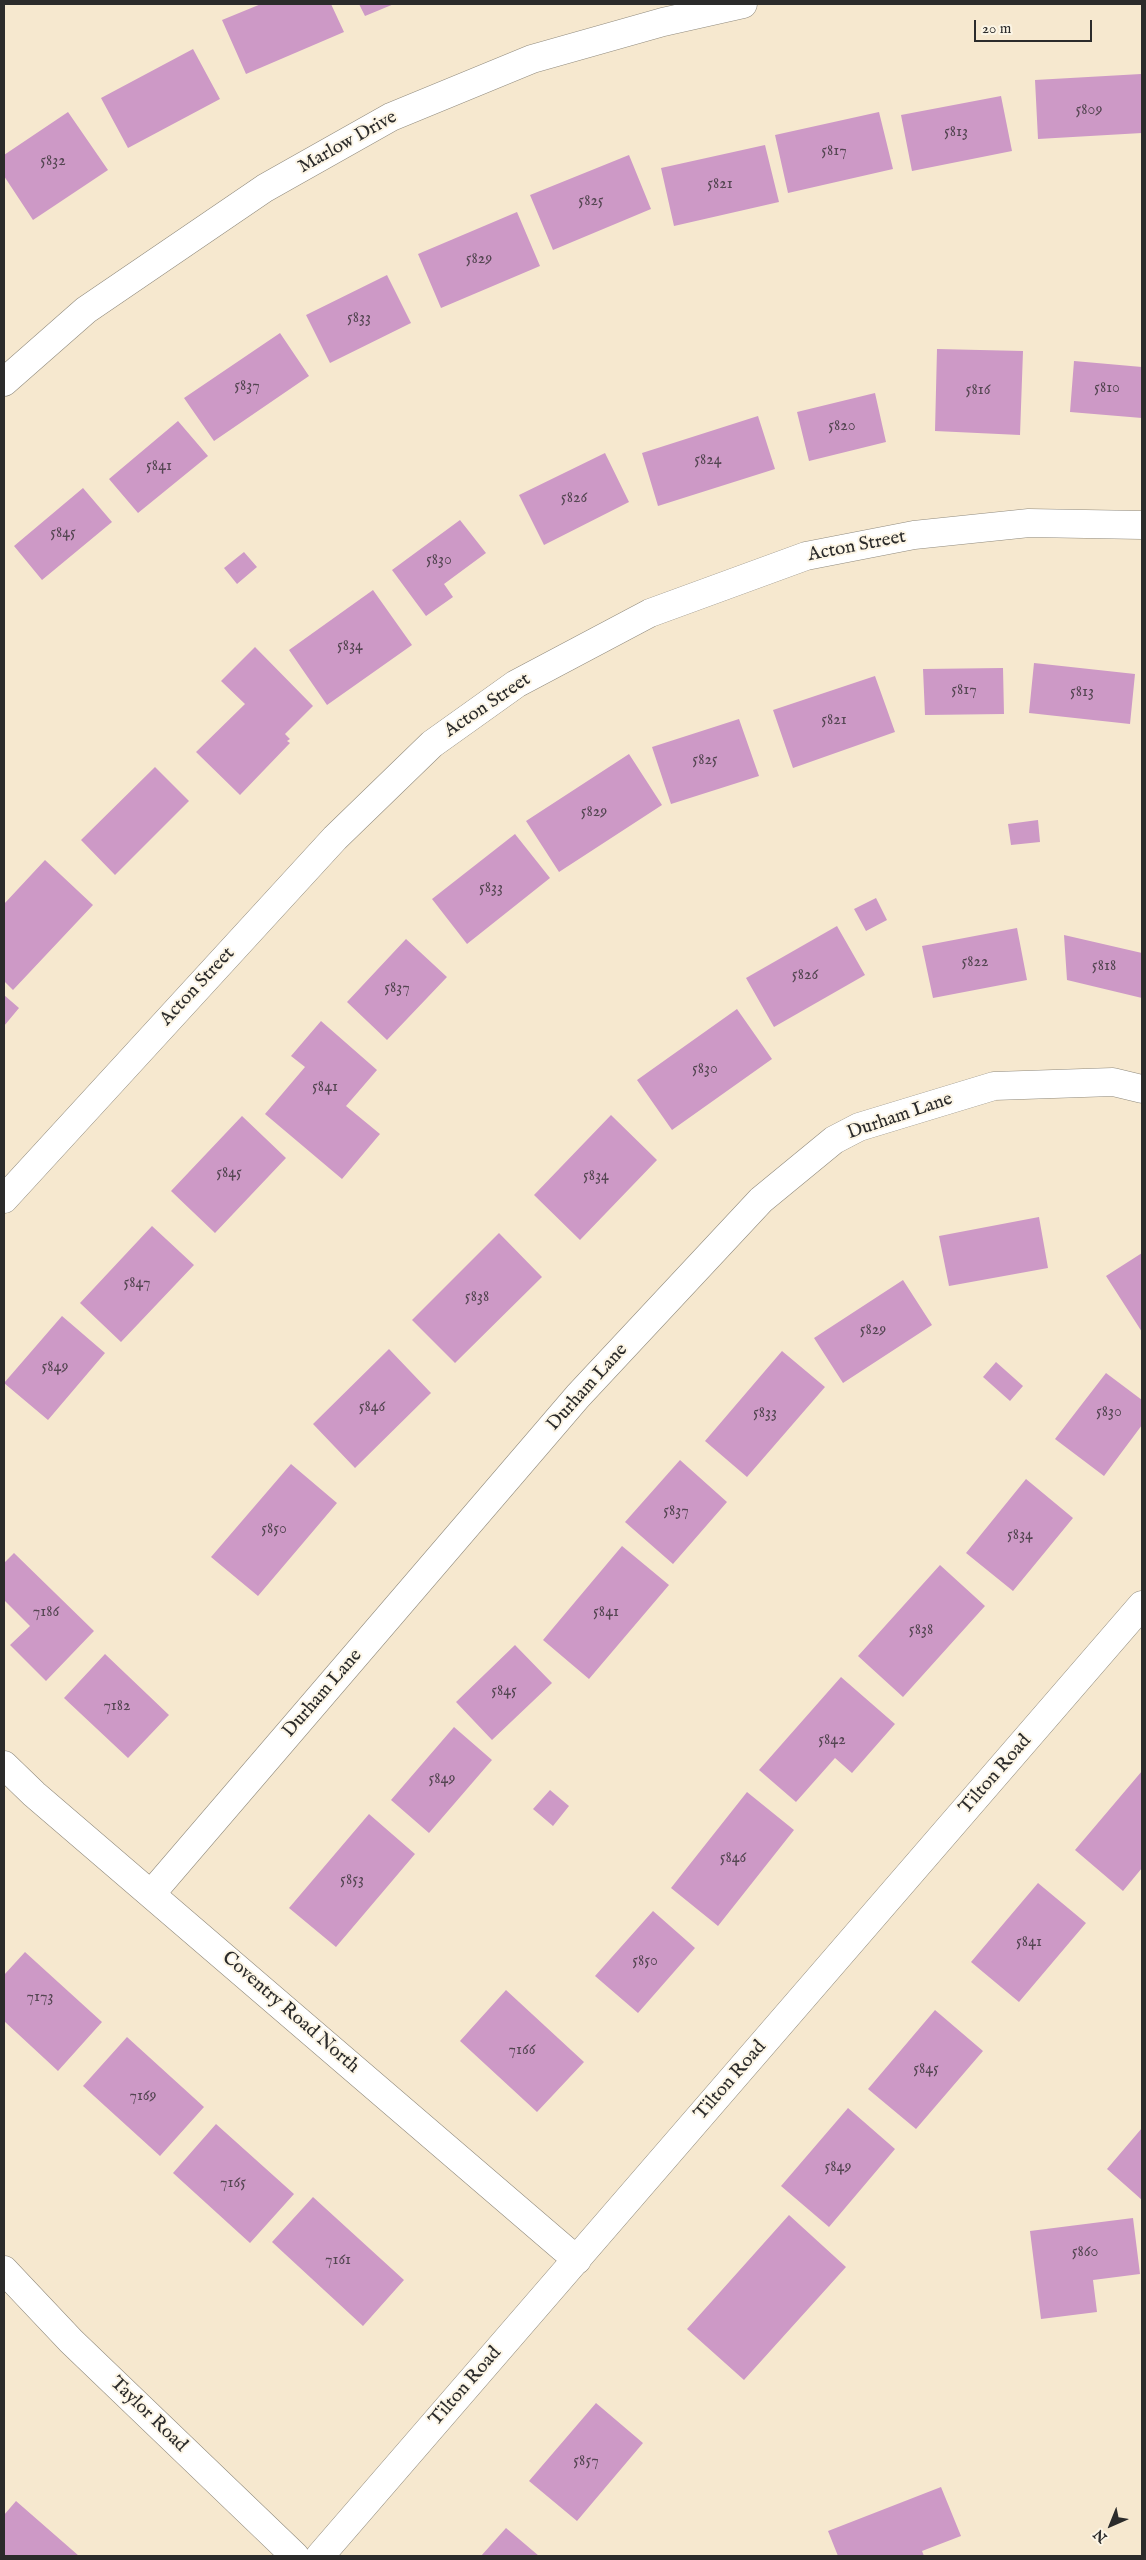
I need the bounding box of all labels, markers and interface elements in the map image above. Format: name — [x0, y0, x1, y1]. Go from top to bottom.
scale bar — [976, 10, 1094, 42]
text: 20 m — [982, 19, 1011, 38]
house number: 5809 — [1076, 101, 1102, 121]
street label: Marlow Drive — [295, 107, 401, 179]
house number: 5813 — [944, 123, 968, 143]
house number: 5817 — [821, 142, 847, 162]
house number: 5832 — [40, 152, 66, 172]
house number: 5821 — [707, 175, 733, 195]
house number: 5825 — [578, 192, 604, 212]
house number: 5829 — [466, 250, 492, 270]
house number: 5833 — [347, 309, 371, 329]
house number: 5837 — [234, 377, 260, 397]
house number: 5810 — [1094, 379, 1120, 399]
house number: 5816 — [966, 381, 990, 401]
house number: 5820 — [828, 417, 856, 437]
house number: 5824 — [694, 451, 722, 471]
house number: 5841 — [146, 457, 172, 477]
house number: 5826 — [561, 489, 587, 509]
house number: 5845 — [50, 524, 76, 544]
street label: Acton Street — [806, 526, 908, 568]
house number: 5830 — [426, 551, 452, 571]
house number: 5834 — [337, 637, 363, 657]
street label: Acton Street — [441, 669, 535, 743]
house number: 5817 — [951, 681, 977, 701]
house number: 5813 — [1070, 683, 1094, 703]
house number: 5821 — [821, 711, 847, 731]
house number: 5825 — [692, 751, 718, 771]
house number: 5829 — [581, 803, 607, 823]
house number: 5833 — [479, 879, 503, 899]
street label: Acton Street — [156, 943, 240, 1031]
house number: 5822 — [961, 953, 989, 973]
house number: 5818 — [1092, 957, 1116, 977]
house number: 5826 — [792, 966, 818, 986]
house number: 5837 — [384, 979, 410, 999]
house number: 5830 — [692, 1060, 718, 1080]
house number: 5841 — [312, 1078, 338, 1098]
street label: Durham Lane — [844, 1088, 956, 1146]
house number: 5845 — [216, 1164, 242, 1184]
house number: 5834 — [583, 1167, 609, 1187]
house number: 5847 — [124, 1274, 150, 1294]
house number: 5838 — [465, 1288, 489, 1308]
house number: 5829 — [860, 1321, 886, 1341]
street label: Durham Lane — [543, 1340, 633, 1436]
house number: 5849 — [42, 1358, 68, 1378]
house number: 5846 — [359, 1398, 385, 1418]
house number: 5830 — [1096, 1403, 1122, 1423]
house number: 5833 — [753, 1404, 777, 1424]
house number: 5837 — [663, 1502, 689, 1522]
house number: 5850 — [261, 1520, 287, 1540]
house number: 5834 — [1007, 1526, 1033, 1546]
house number: 7186 — [33, 1603, 59, 1623]
house number: 5841 — [593, 1603, 619, 1623]
house number: 5838 — [909, 1621, 933, 1641]
street label: Durham Lane — [278, 1645, 368, 1743]
house number: 5845 — [491, 1682, 517, 1702]
house number: 7182 — [103, 1697, 131, 1717]
house number: 5842 — [818, 1731, 846, 1751]
street label: Tilton Road — [955, 1731, 1037, 1819]
house number: 5849 — [429, 1770, 455, 1790]
house number: 5846 — [720, 1849, 746, 1869]
house number: 5853 — [340, 1871, 364, 1891]
house number: 5841 — [1016, 1933, 1042, 1953]
street label: Coventry Road North — [217, 1947, 363, 2079]
house number: 5850 — [632, 1952, 658, 1972]
house number: 7173 — [27, 1988, 53, 2008]
street label: Tilton Road — [690, 2037, 772, 2125]
house number: 7166 — [509, 2041, 535, 2061]
house number: 5845 — [913, 2060, 939, 2080]
house number: 7169 — [129, 2087, 157, 2107]
house number: 5849 — [825, 2158, 851, 2178]
house number: 7165 — [220, 2174, 246, 2194]
house number: 5860 — [1072, 2243, 1098, 2263]
house number: 7161 — [325, 2251, 351, 2271]
street label: Tilton Road — [425, 2343, 507, 2431]
street label: Taylor Road — [104, 2372, 192, 2458]
house number: 5857 — [573, 2452, 599, 2472]
north arrow — [1086, 2500, 1136, 2550]
text: N — [1090, 2525, 1111, 2546]

